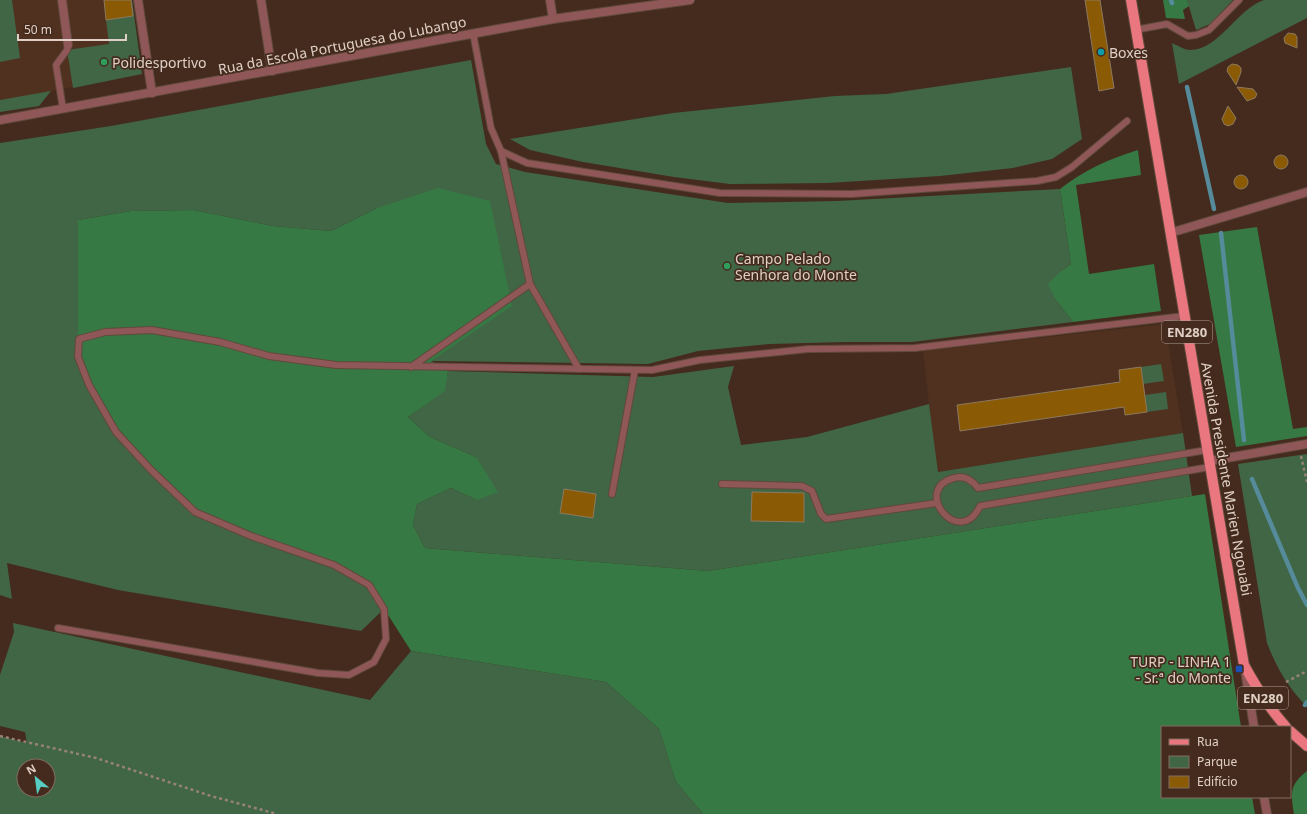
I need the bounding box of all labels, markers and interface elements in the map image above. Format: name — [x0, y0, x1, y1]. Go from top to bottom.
street label: Rua da Escola Portuguesa do Lubango — [216, 12, 468, 78]
scale bar — [18, 16, 126, 42]
text: 50 m — [24, 21, 52, 38]
place label: Boxes — [1109, 43, 1148, 62]
marker: Boxes — [1096, 47, 1106, 57]
place label: Polidesportivo — [112, 53, 207, 72]
marker: Polidesportivo — [99, 57, 109, 67]
place label: Campo Pelado Senhora do Monte — [735, 249, 857, 284]
marker: Campo Pelado Senhora do Monte — [722, 261, 732, 271]
road number: EN280 — [1162, 321, 1212, 343]
street label: Avenida Presidente Marien Ngouabi — [1197, 361, 1257, 597]
place label: TURP - LINHA 1 - Sr.ª do Monte — [1130, 652, 1231, 687]
marker: TURP - LINHA 1 - Sr.ª do Monte — [1234, 664, 1244, 674]
road number: EN280 — [1238, 687, 1288, 709]
legend — [1161, 726, 1291, 798]
text: Rua — [1197, 733, 1219, 750]
text: Parque — [1197, 753, 1238, 770]
north arrow — [16, 758, 56, 798]
text: N — [23, 760, 38, 778]
text: Edifício — [1197, 773, 1238, 790]

